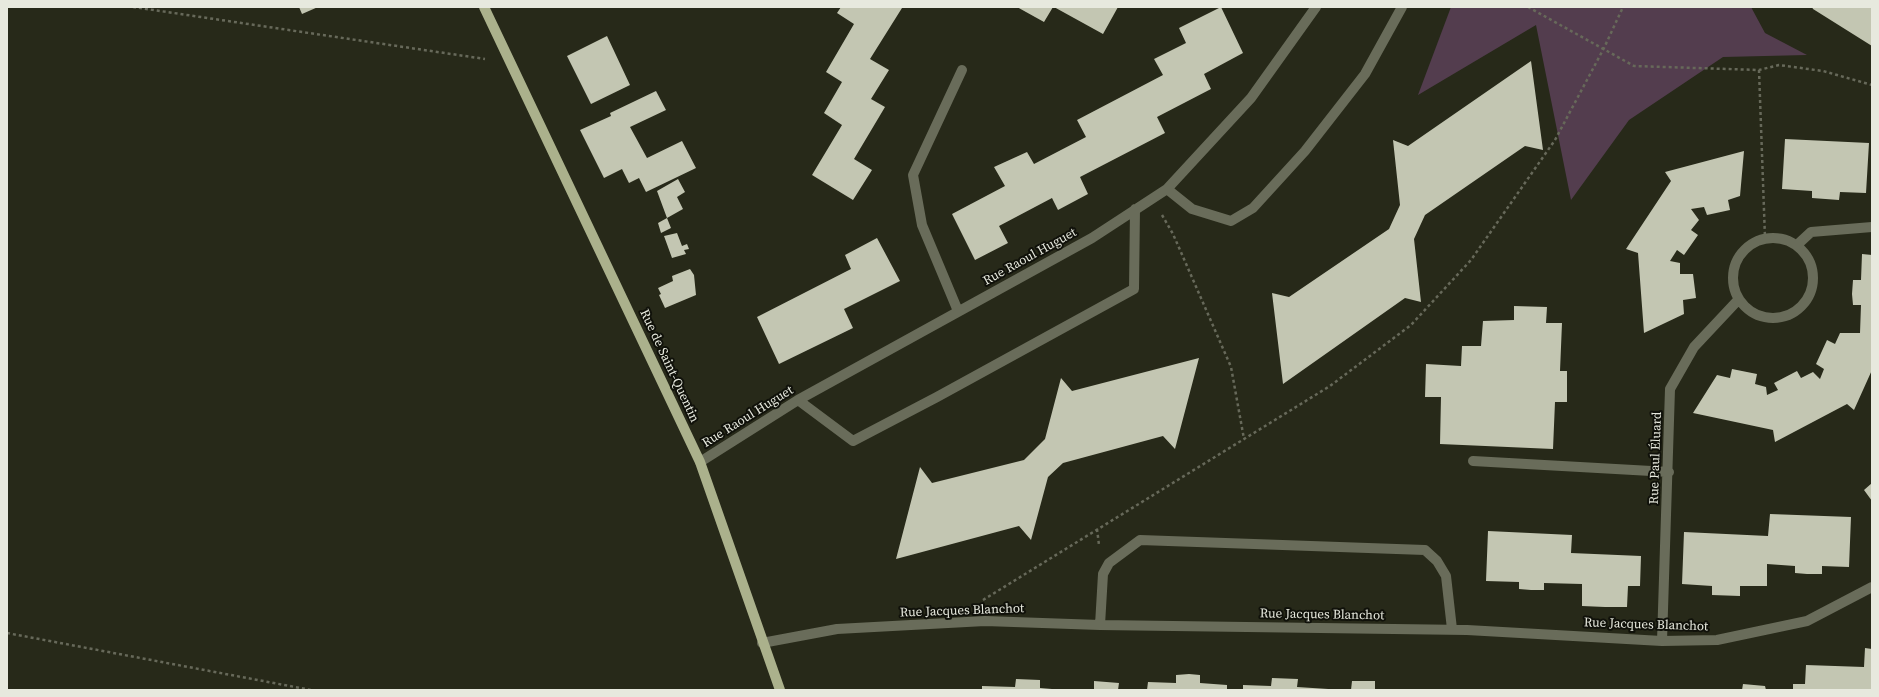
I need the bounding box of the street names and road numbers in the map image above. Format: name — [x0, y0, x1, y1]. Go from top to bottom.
street label: Rue Raoul Huguet — [981, 225, 1079, 289]
street label: Rue de Saint-Quentin — [636, 307, 702, 425]
street label: Rue Raoul Huguet — [700, 383, 796, 451]
street label: Rue Paul Éluard — [1647, 411, 1665, 505]
street label: Rue Jacques Blanchot — [900, 601, 1024, 621]
street label: Rue Jacques Blanchot — [1260, 606, 1384, 624]
street label: Rue Jacques Blanchot — [1584, 615, 1708, 635]

